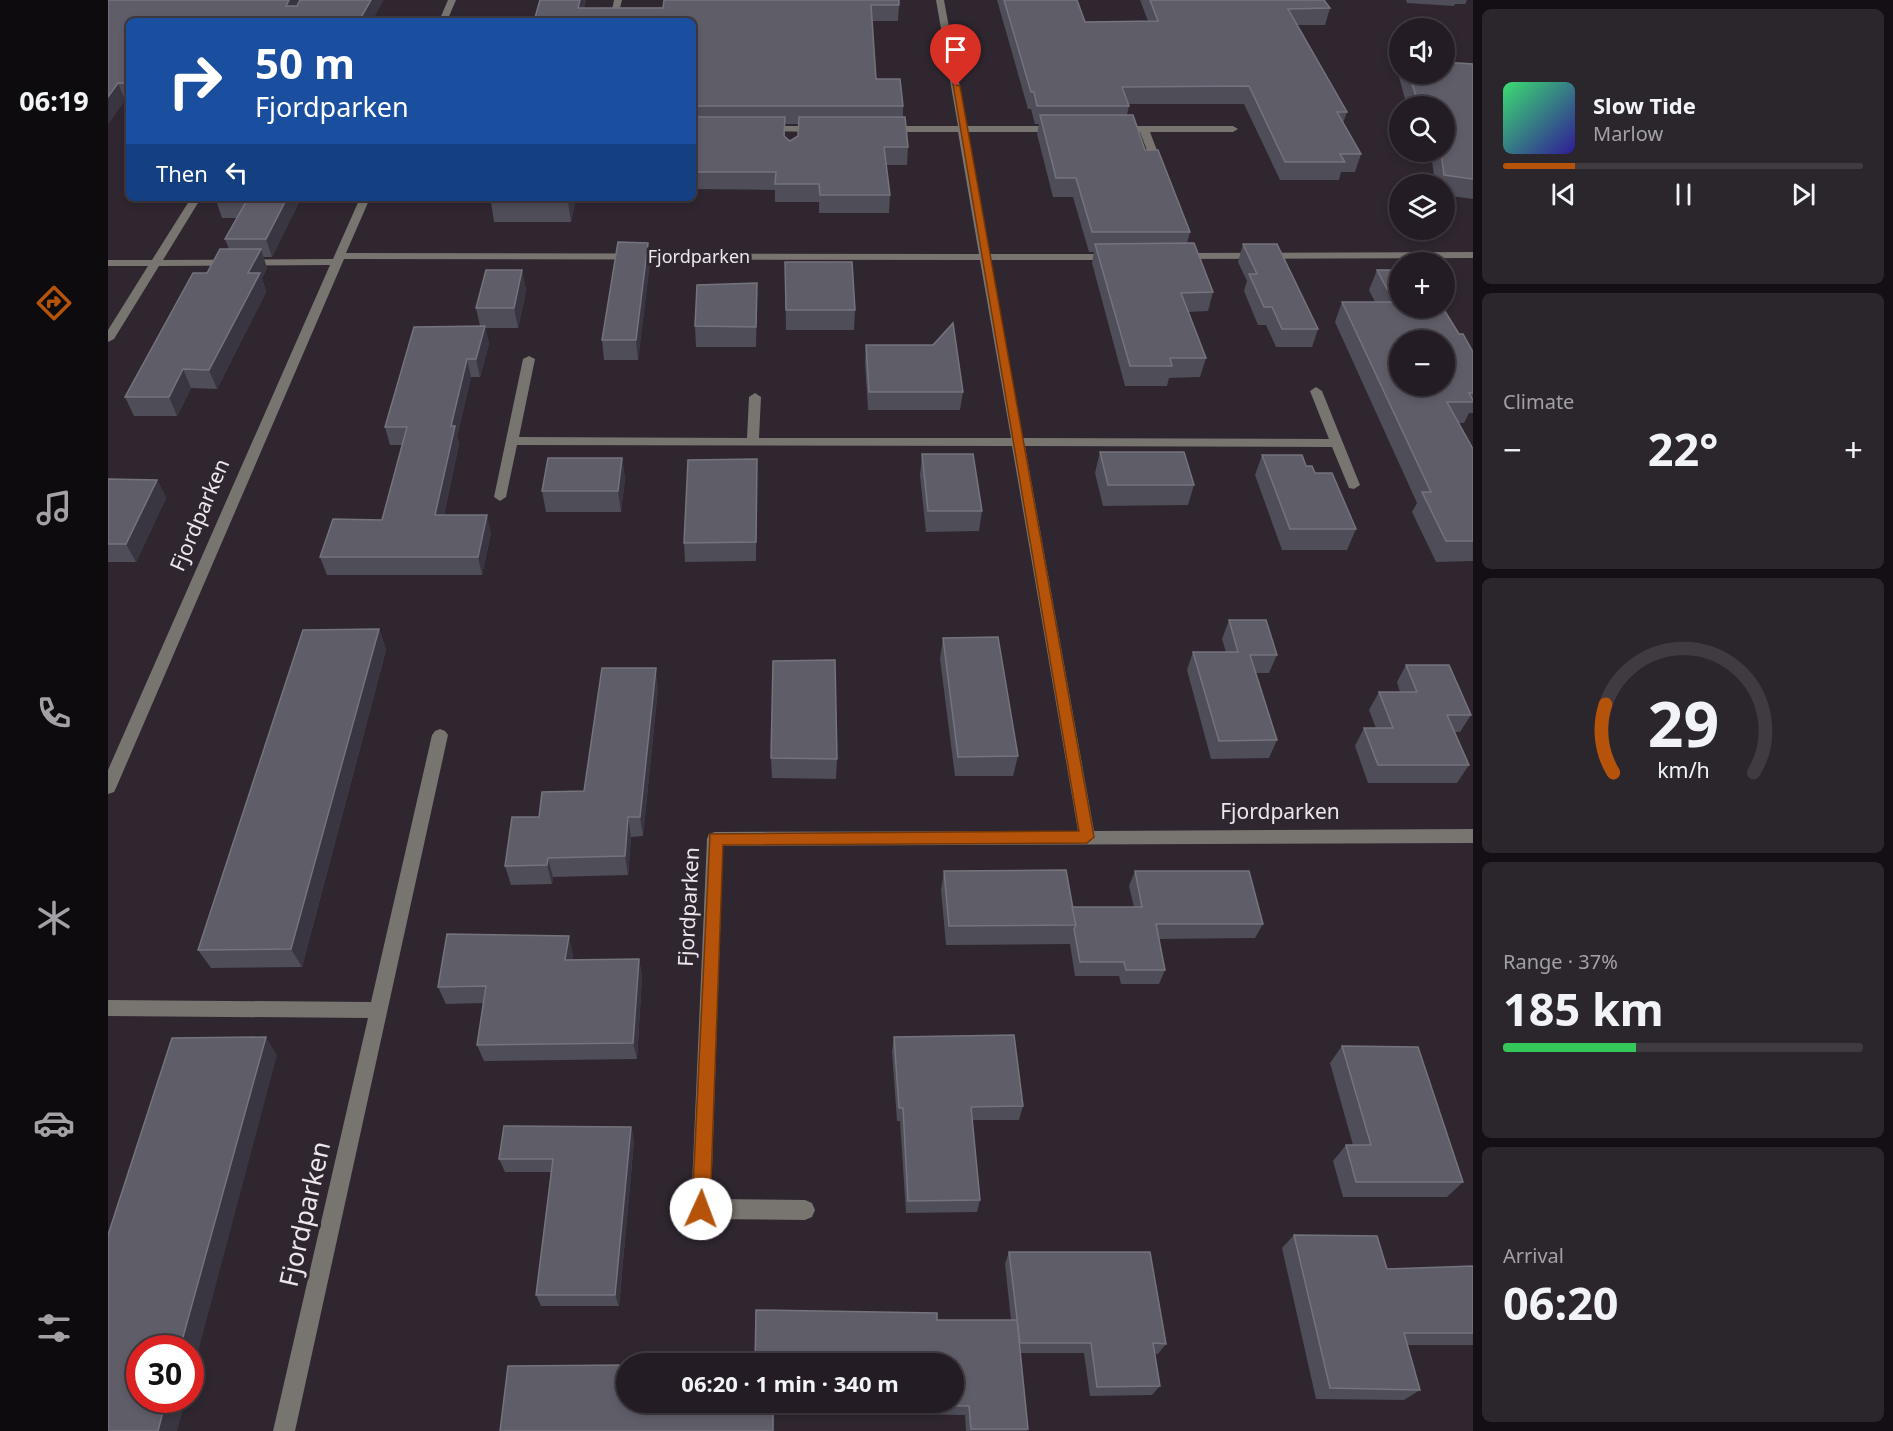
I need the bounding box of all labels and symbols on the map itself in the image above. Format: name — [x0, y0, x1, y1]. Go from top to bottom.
pin — [930, 24, 981, 86]
street label: Fjordparken — [648, 244, 750, 268]
street label: Fjordparken — [163, 454, 235, 575]
street label: Fjordparken — [1220, 797, 1340, 825]
street label: Fjordparken — [671, 846, 705, 967]
street label: Fjordparken — [270, 1138, 338, 1290]
position arrow — [669, 1177, 733, 1241]
speed limit sign: 30 — [126, 1335, 204, 1413]

